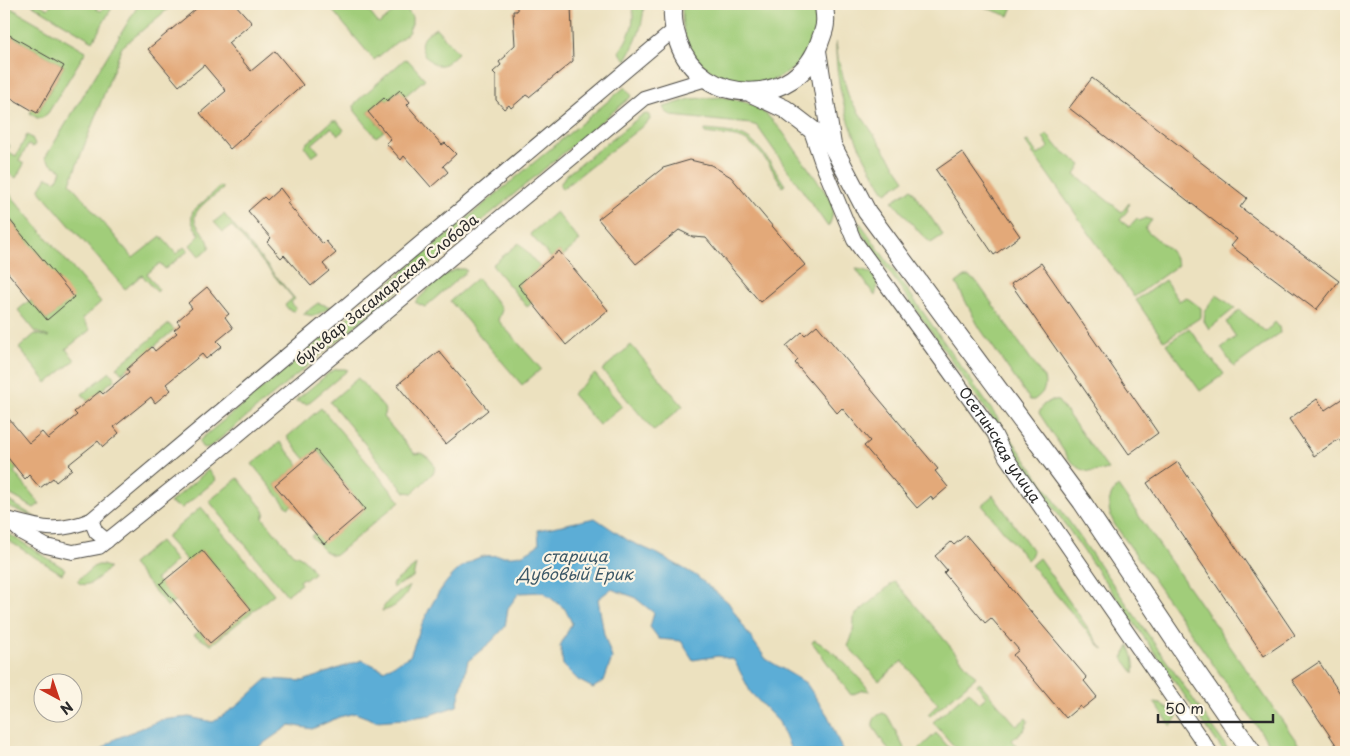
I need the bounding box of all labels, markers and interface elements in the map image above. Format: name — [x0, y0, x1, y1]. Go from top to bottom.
street label: бульвар Засамарская Слобода — [289, 207, 483, 370]
street label: Осетинская улица — [954, 381, 1048, 508]
water label: старица Дубовый Ерик — [515, 543, 634, 585]
north arrow — [32, 674, 82, 724]
scale bar — [1158, 691, 1272, 723]
text: 50 m — [1165, 696, 1204, 719]
text: N — [56, 697, 78, 720]

